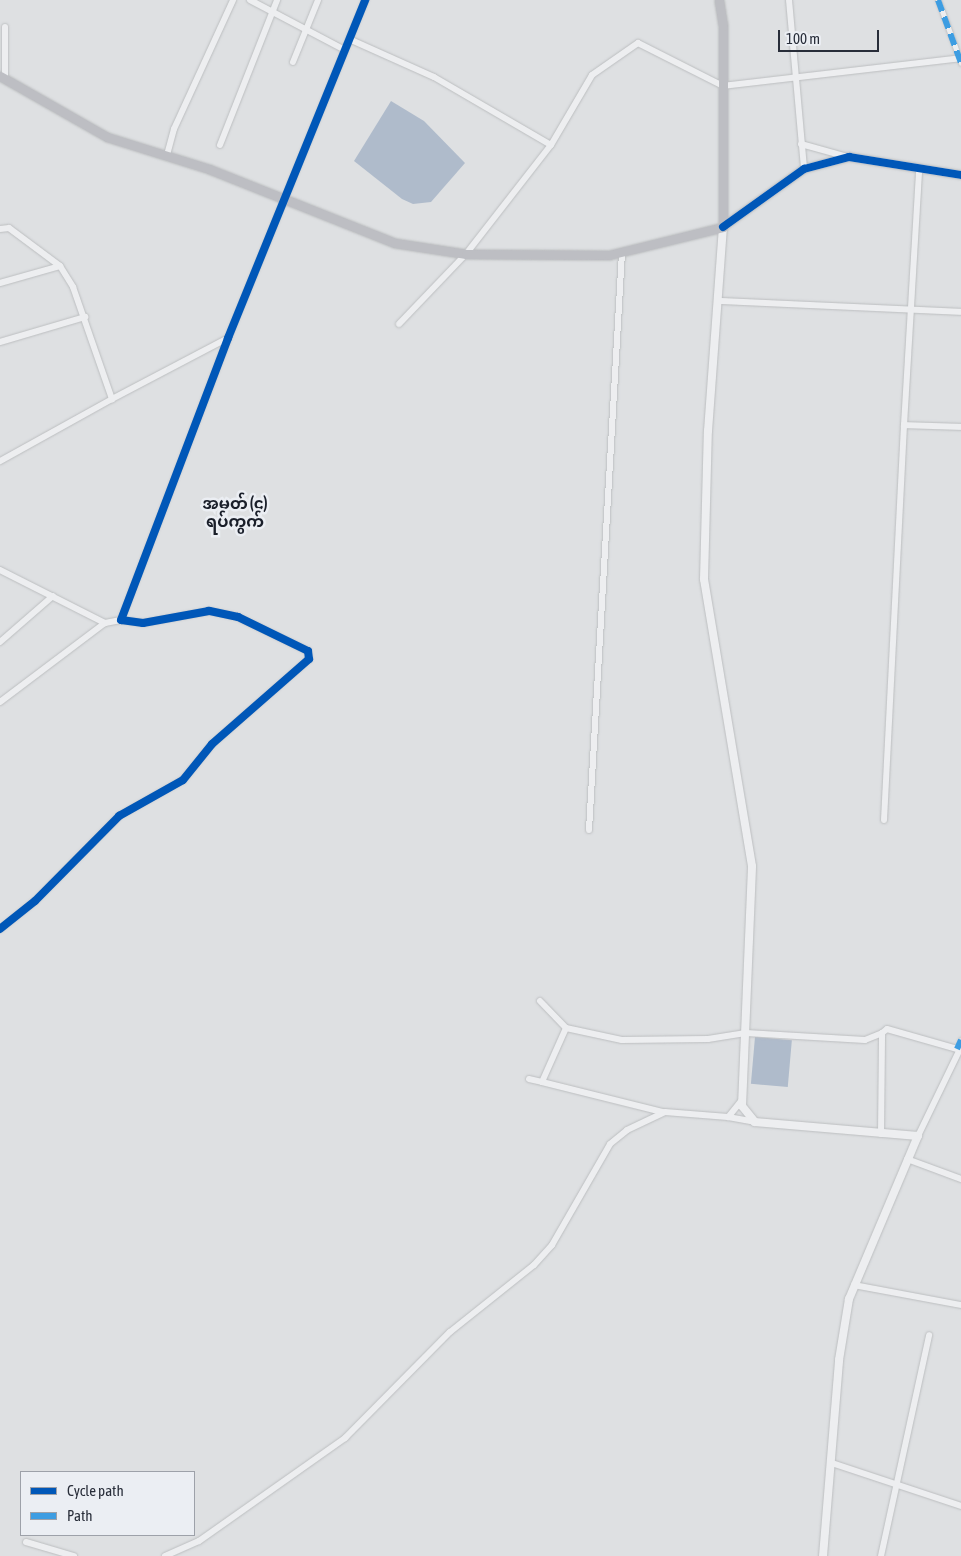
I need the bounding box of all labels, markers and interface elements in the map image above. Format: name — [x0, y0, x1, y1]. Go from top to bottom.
scale bar — [781, 20, 882, 52]
text: 100 m — [786, 30, 820, 47]
district label: အမှတ် (၄) ရပ်ကွက် — [203, 493, 267, 531]
legend — [20, 1471, 195, 1536]
text: Cycle path — [67, 1482, 124, 1499]
text: Path — [67, 1507, 93, 1524]

